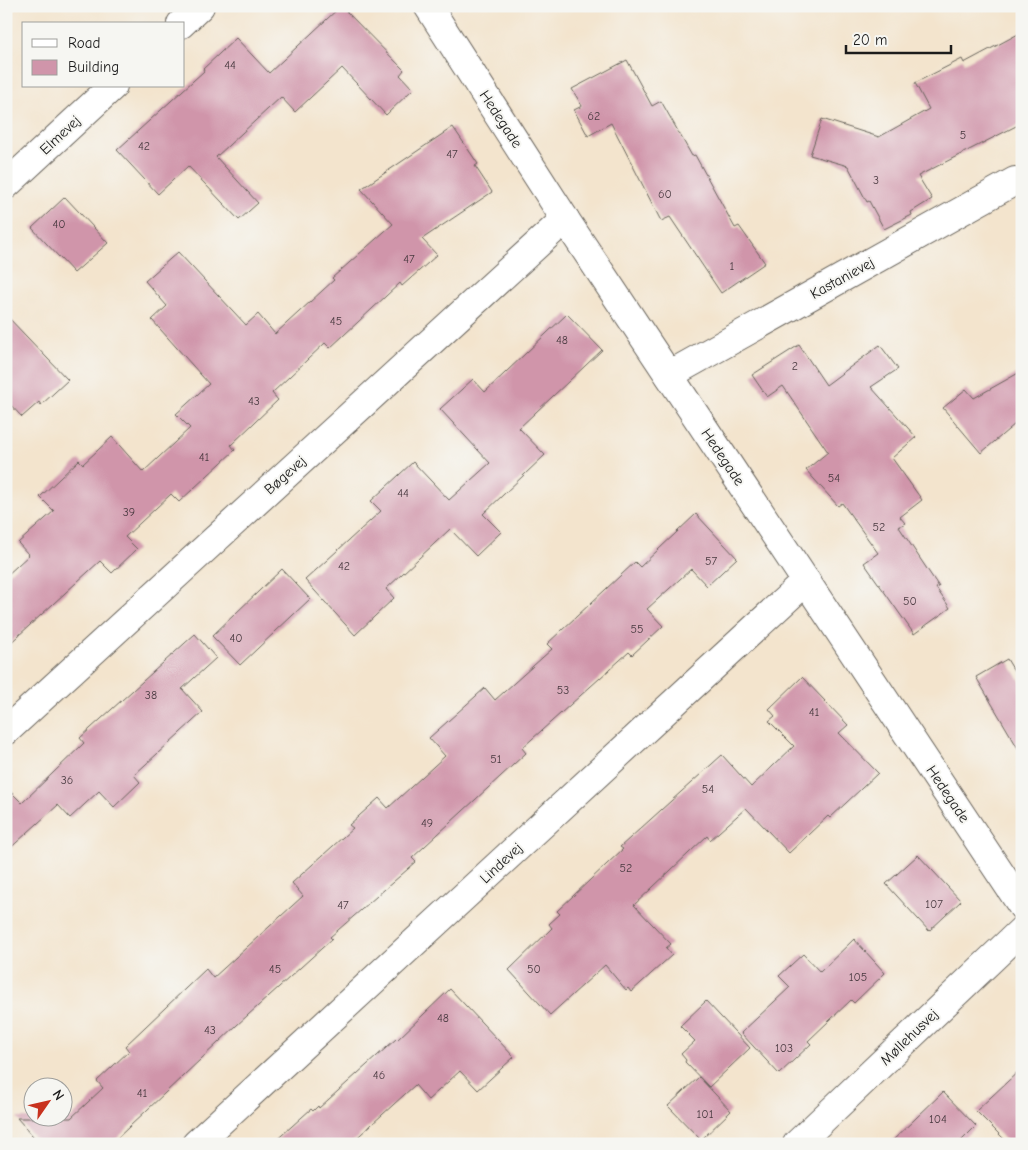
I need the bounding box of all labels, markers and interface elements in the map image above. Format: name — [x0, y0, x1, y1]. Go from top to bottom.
legend — [22, 22, 185, 88]
scale bar — [846, 22, 950, 54]
text: 20 m — [853, 31, 887, 49]
text: Road — [68, 34, 100, 52]
text: Building — [68, 58, 119, 76]
house number: 44 — [224, 58, 236, 72]
street label: Hedegade — [476, 87, 527, 152]
house number: 62 — [588, 109, 600, 123]
street label: Elmevej — [36, 112, 84, 158]
house number: 5 — [960, 128, 966, 142]
house number: 42 — [138, 139, 150, 153]
house number: 47 — [446, 147, 458, 161]
house number: 3 — [873, 173, 879, 187]
house number: 60 — [658, 187, 672, 201]
house number: 40 — [52, 217, 66, 231]
house number: 47 — [403, 252, 415, 266]
street label: Kastanievej — [807, 253, 877, 303]
house number: 1 — [730, 259, 735, 273]
house number: 45 — [330, 314, 342, 328]
house number: 48 — [556, 333, 568, 347]
house number: 2 — [792, 359, 798, 373]
house number: 43 — [248, 394, 260, 408]
street label: Hedegade — [697, 425, 749, 489]
house number: 41 — [199, 450, 210, 464]
street label: Bøgevej — [260, 452, 310, 498]
house number: 54 — [828, 471, 840, 485]
house number: 44 — [397, 486, 409, 500]
house number: 39 — [123, 505, 135, 519]
house number: 52 — [873, 520, 885, 534]
house number: 57 — [705, 554, 717, 568]
house number: 42 — [338, 559, 350, 573]
house number: 50 — [903, 594, 917, 608]
house number: 55 — [630, 622, 644, 636]
house number: 40 — [229, 631, 243, 645]
house number: 53 — [557, 683, 569, 697]
house number: 38 — [145, 688, 157, 702]
house number: 41 — [809, 705, 820, 719]
house number: 51 — [490, 752, 502, 766]
street label: Hedegade — [922, 762, 974, 826]
house number: 36 — [61, 773, 73, 787]
house number: 54 — [702, 782, 714, 796]
house number: 49 — [421, 816, 433, 830]
street label: Lindevej — [476, 839, 526, 887]
house number: 52 — [620, 861, 632, 875]
house number: 107 — [925, 897, 943, 911]
house number: 47 — [337, 898, 349, 912]
house number: 45 — [269, 962, 281, 976]
house number: 50 — [527, 962, 541, 976]
house number: 105 — [849, 970, 867, 984]
street label: Møllehusvej — [876, 1005, 942, 1069]
house number: 48 — [437, 1011, 449, 1025]
house number: 43 — [204, 1023, 216, 1037]
house number: 103 — [775, 1041, 793, 1055]
house number: 46 — [373, 1068, 385, 1082]
north arrow — [22, 1078, 72, 1128]
text: N — [49, 1086, 68, 1104]
house number: 41 — [137, 1086, 148, 1100]
house number: 101 — [697, 1107, 714, 1121]
house number: 104 — [929, 1112, 947, 1126]

